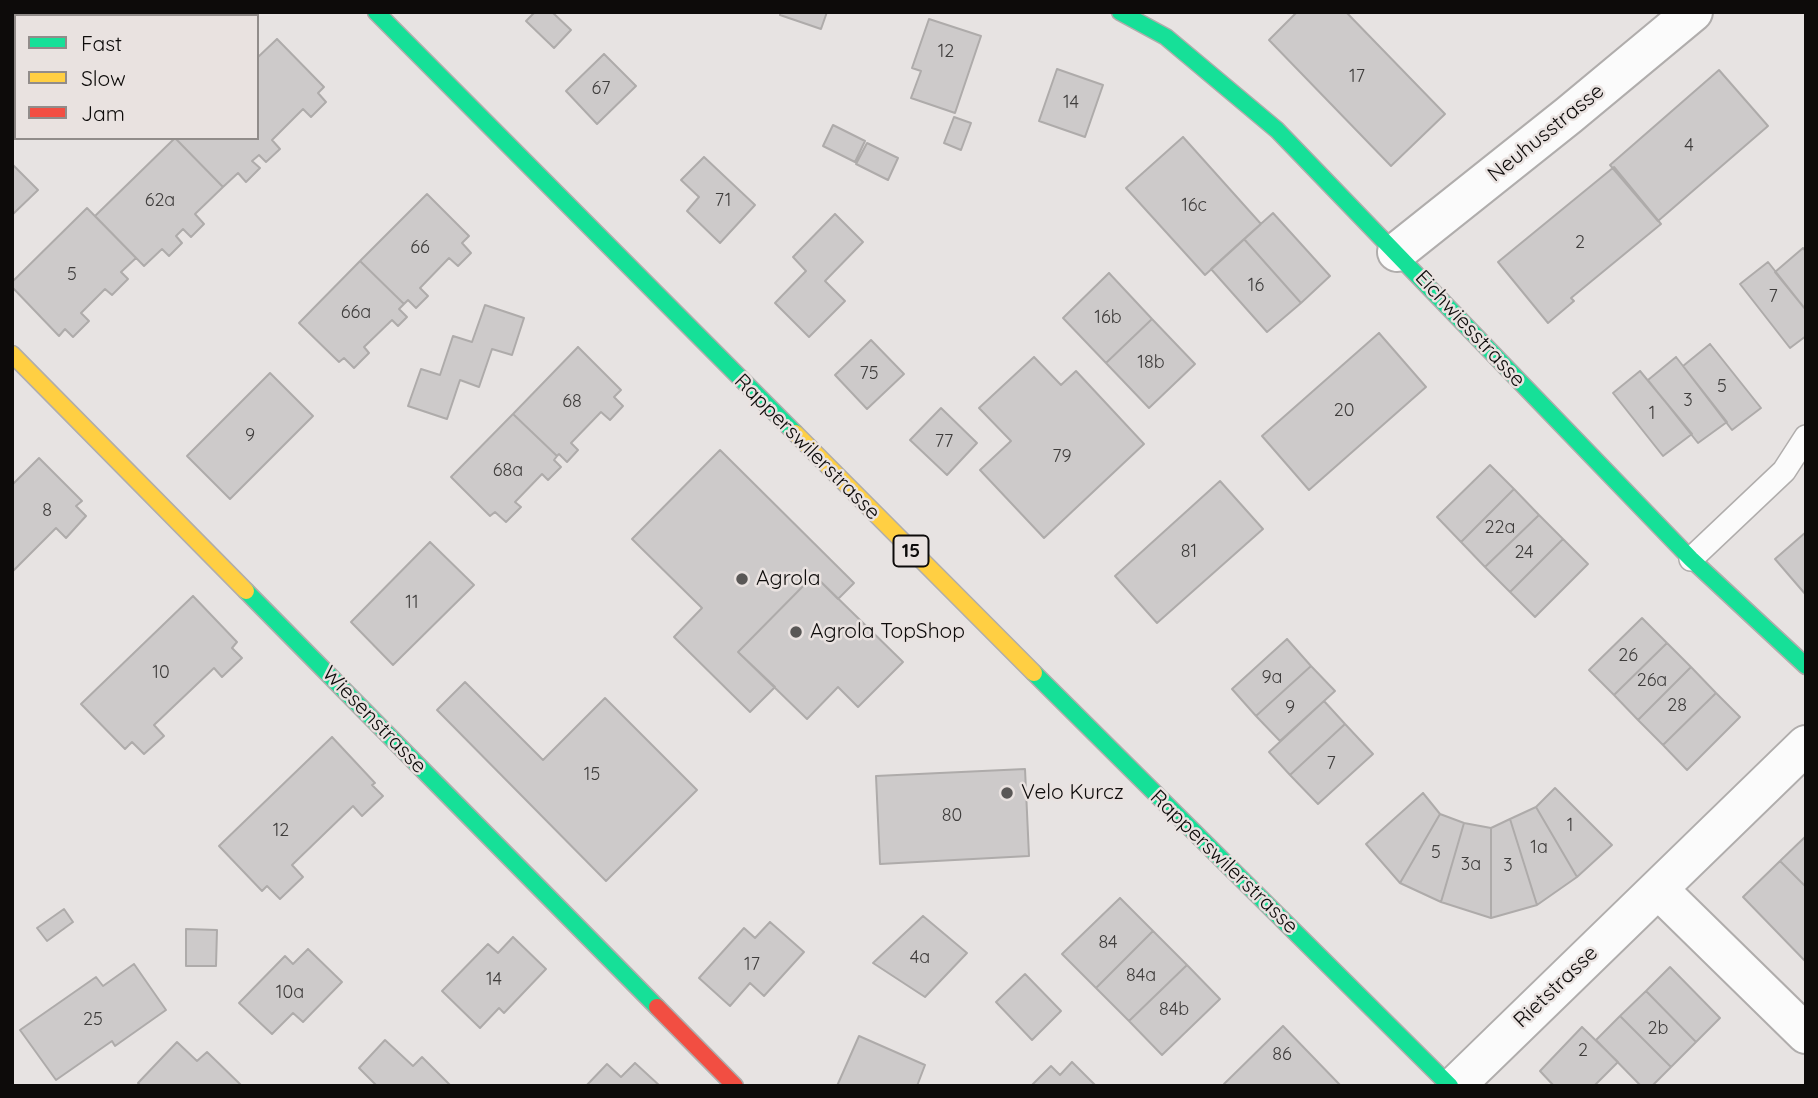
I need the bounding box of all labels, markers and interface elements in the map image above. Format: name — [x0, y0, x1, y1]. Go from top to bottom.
legend — [14, 14, 259, 140]
text: Fast — [81, 30, 122, 56]
house number: 12 — [938, 41, 954, 63]
text: Slow — [81, 65, 126, 91]
house number: 17 — [1349, 66, 1365, 88]
house number: 67 — [592, 78, 610, 100]
street label: Neuhusstrasse — [1483, 79, 1609, 187]
house number: 14 — [1063, 92, 1079, 114]
text: Jam — [81, 100, 125, 126]
house number: 4 — [1684, 135, 1694, 157]
house number: 62a — [145, 190, 175, 212]
house number: 71 — [715, 190, 731, 212]
house number: 16c — [1181, 195, 1207, 217]
house number: 2 — [1575, 232, 1585, 254]
house number: 66 — [410, 237, 430, 259]
house number: 5 — [67, 264, 77, 286]
street label: Eichwiesstrasse — [1410, 265, 1530, 393]
house number: 16 — [1248, 275, 1264, 297]
house number: 7 — [1768, 286, 1778, 308]
house number: 66a — [341, 302, 371, 324]
house number: 16b — [1094, 307, 1122, 329]
house number: 18b — [1137, 352, 1165, 374]
house number: 75 — [859, 363, 879, 385]
street label: Rapperswilerstrasse — [729, 369, 885, 525]
house number: 5 — [1717, 376, 1727, 398]
house number: 3 — [1683, 390, 1693, 412]
house number: 68 — [562, 391, 582, 413]
house number: 20 — [1334, 400, 1354, 422]
house number: 1 — [1649, 403, 1655, 425]
house number: 9 — [245, 425, 255, 447]
house number: 77 — [935, 431, 953, 453]
house number: 79 — [1052, 446, 1072, 468]
house number: 68a — [493, 460, 523, 482]
house number: 8 — [42, 500, 52, 522]
house number: 22a — [1485, 517, 1515, 539]
road number: 15 — [894, 536, 928, 566]
house number: 81 — [1181, 541, 1197, 563]
house number: 24 — [1514, 542, 1534, 564]
place label: Agrola — [756, 566, 821, 592]
marker: Agrola — [734, 571, 750, 587]
house number: 11 — [405, 592, 419, 614]
place label: Agrola TopShop — [810, 619, 965, 645]
marker: Agrola TopShop — [788, 624, 804, 640]
house number: 26 — [1618, 645, 1638, 667]
street label: Wiesenstrasse — [316, 661, 432, 779]
house number: 10 — [152, 662, 170, 684]
house number: 9a — [1262, 667, 1282, 689]
house number: 26a — [1637, 670, 1667, 692]
house number: 28 — [1667, 695, 1687, 717]
house number: 9 — [1285, 697, 1295, 719]
house number: 7 — [1326, 753, 1336, 775]
house number: 15 — [584, 764, 600, 786]
place label: Velo Kurcz — [1021, 780, 1124, 806]
marker: Velo Kurcz — [999, 785, 1015, 801]
street label: Rapperswilerstrasse — [1145, 785, 1303, 939]
house number: 80 — [942, 805, 962, 827]
house number: 1 — [1567, 815, 1573, 837]
house number: 12 — [273, 820, 289, 842]
house number: 1a — [1530, 837, 1548, 859]
house number: 5 — [1431, 842, 1441, 864]
house number: 3a — [1461, 854, 1481, 876]
house number: 3 — [1503, 855, 1513, 877]
house number: 84 — [1098, 932, 1118, 954]
street label: Rietstrasse — [1509, 941, 1603, 1033]
house number: 4a — [910, 947, 930, 969]
house number: 17 — [744, 954, 760, 976]
house number: 84a — [1126, 965, 1156, 987]
house number: 14 — [486, 969, 502, 991]
house number: 10a — [276, 982, 304, 1004]
house number: 84b — [1159, 999, 1189, 1021]
house number: 25 — [83, 1009, 103, 1031]
house number: 2b — [1648, 1018, 1668, 1040]
house number: 2 — [1578, 1040, 1588, 1062]
house number: 86 — [1272, 1044, 1292, 1066]

